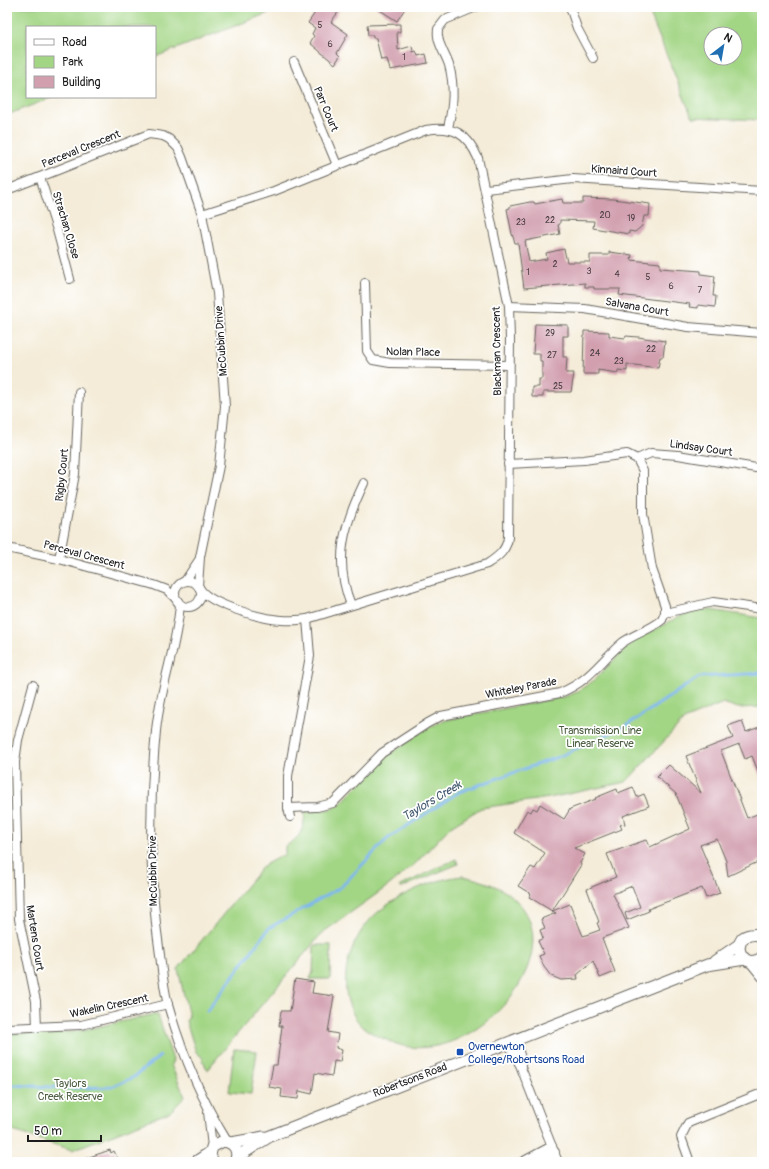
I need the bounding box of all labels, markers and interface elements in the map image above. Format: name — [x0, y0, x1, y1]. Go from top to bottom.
house number: 5 — [318, 20, 323, 31]
legend — [26, 26, 156, 98]
north arrow — [703, 26, 743, 66]
text: N — [721, 30, 735, 46]
text: Road — [62, 35, 87, 50]
house number: 6 — [327, 39, 333, 50]
house number: 1 — [402, 52, 406, 63]
text: Park — [62, 55, 83, 70]
text: Building — [62, 75, 101, 90]
street label: Parr Court — [311, 85, 341, 134]
street label: Perceval Crescent — [40, 127, 123, 171]
street label: Kinnaird Court — [591, 162, 658, 180]
street label: Strachan Close — [50, 190, 83, 261]
house number: 20 — [599, 210, 611, 221]
house number: 19 — [627, 213, 635, 224]
house number: 22 — [545, 215, 555, 226]
house number: 23 — [516, 217, 526, 228]
house number: 2 — [552, 259, 558, 270]
house number: 3 — [586, 266, 592, 277]
house number: 1 — [526, 267, 530, 278]
house number: 4 — [614, 269, 620, 280]
house number: 5 — [646, 272, 651, 283]
house number: 6 — [668, 281, 674, 292]
house number: 7 — [698, 285, 703, 296]
street label: Salvana Court — [604, 295, 670, 319]
street label: McCubbin Drive — [212, 305, 230, 377]
street label: Blackman Crescent — [490, 306, 504, 396]
house number: 29 — [545, 328, 555, 339]
house number: 22 — [646, 344, 656, 355]
street label: Nolan Place — [386, 345, 441, 359]
house number: 24 — [590, 348, 601, 359]
house number: 27 — [547, 350, 557, 361]
house number: 23 — [614, 356, 624, 367]
house number: 25 — [553, 381, 563, 392]
street label: Lindsay Court — [669, 437, 734, 459]
street label: Rigby Court — [53, 447, 71, 502]
street label: Perceval Crescent — [42, 538, 127, 572]
street label: Whiteley Parade — [484, 675, 558, 701]
park label: Transmission Line Linear Reserve — [558, 724, 642, 750]
water label: Taylors Creek — [400, 777, 465, 825]
street label: McCubbin Drive — [146, 835, 160, 906]
street label: Martens Court — [23, 904, 47, 972]
street label: Wakelin Crescent — [69, 991, 150, 1021]
place label: Overnewton College/Robertsons Road — [468, 1040, 585, 1066]
marker: Overnewton College/Robertsons Road — [455, 1047, 465, 1057]
street label: Robertsons Road — [371, 1060, 449, 1100]
park label: Taylors Creek Reserve — [38, 1077, 103, 1103]
scale bar — [28, 1117, 101, 1143]
text: 50 m — [34, 1124, 62, 1139]

